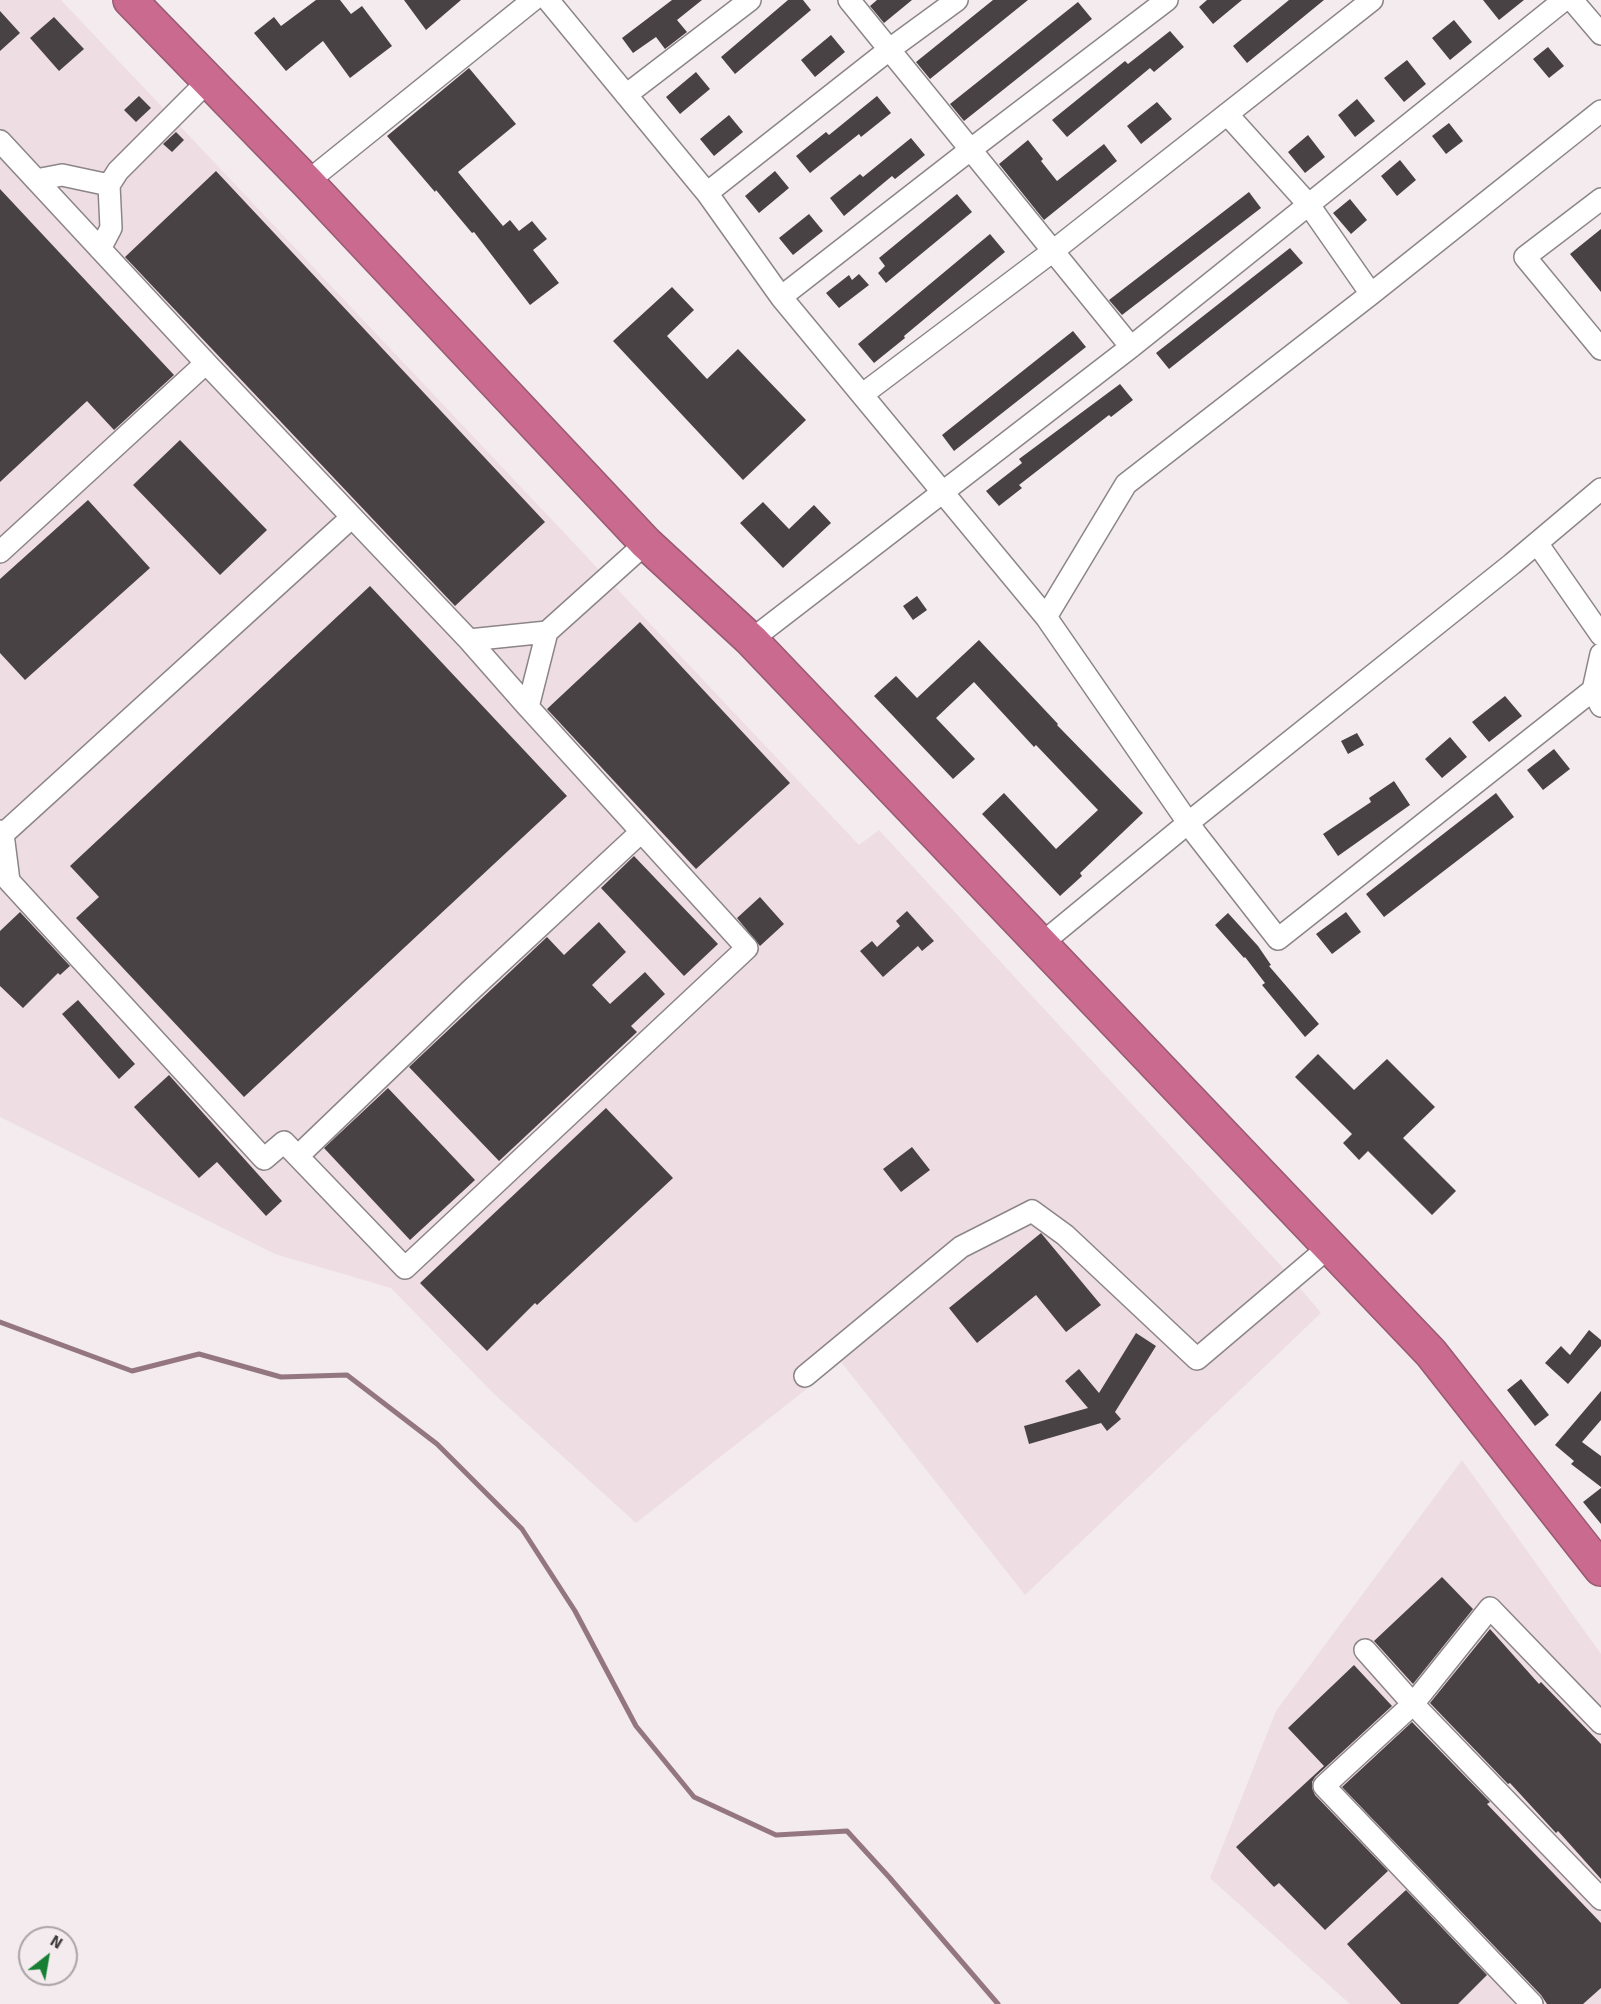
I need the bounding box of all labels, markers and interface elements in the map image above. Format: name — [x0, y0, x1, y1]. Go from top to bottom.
north arrow — [18, 1926, 78, 1986]
text: N — [46, 1931, 66, 1954]

